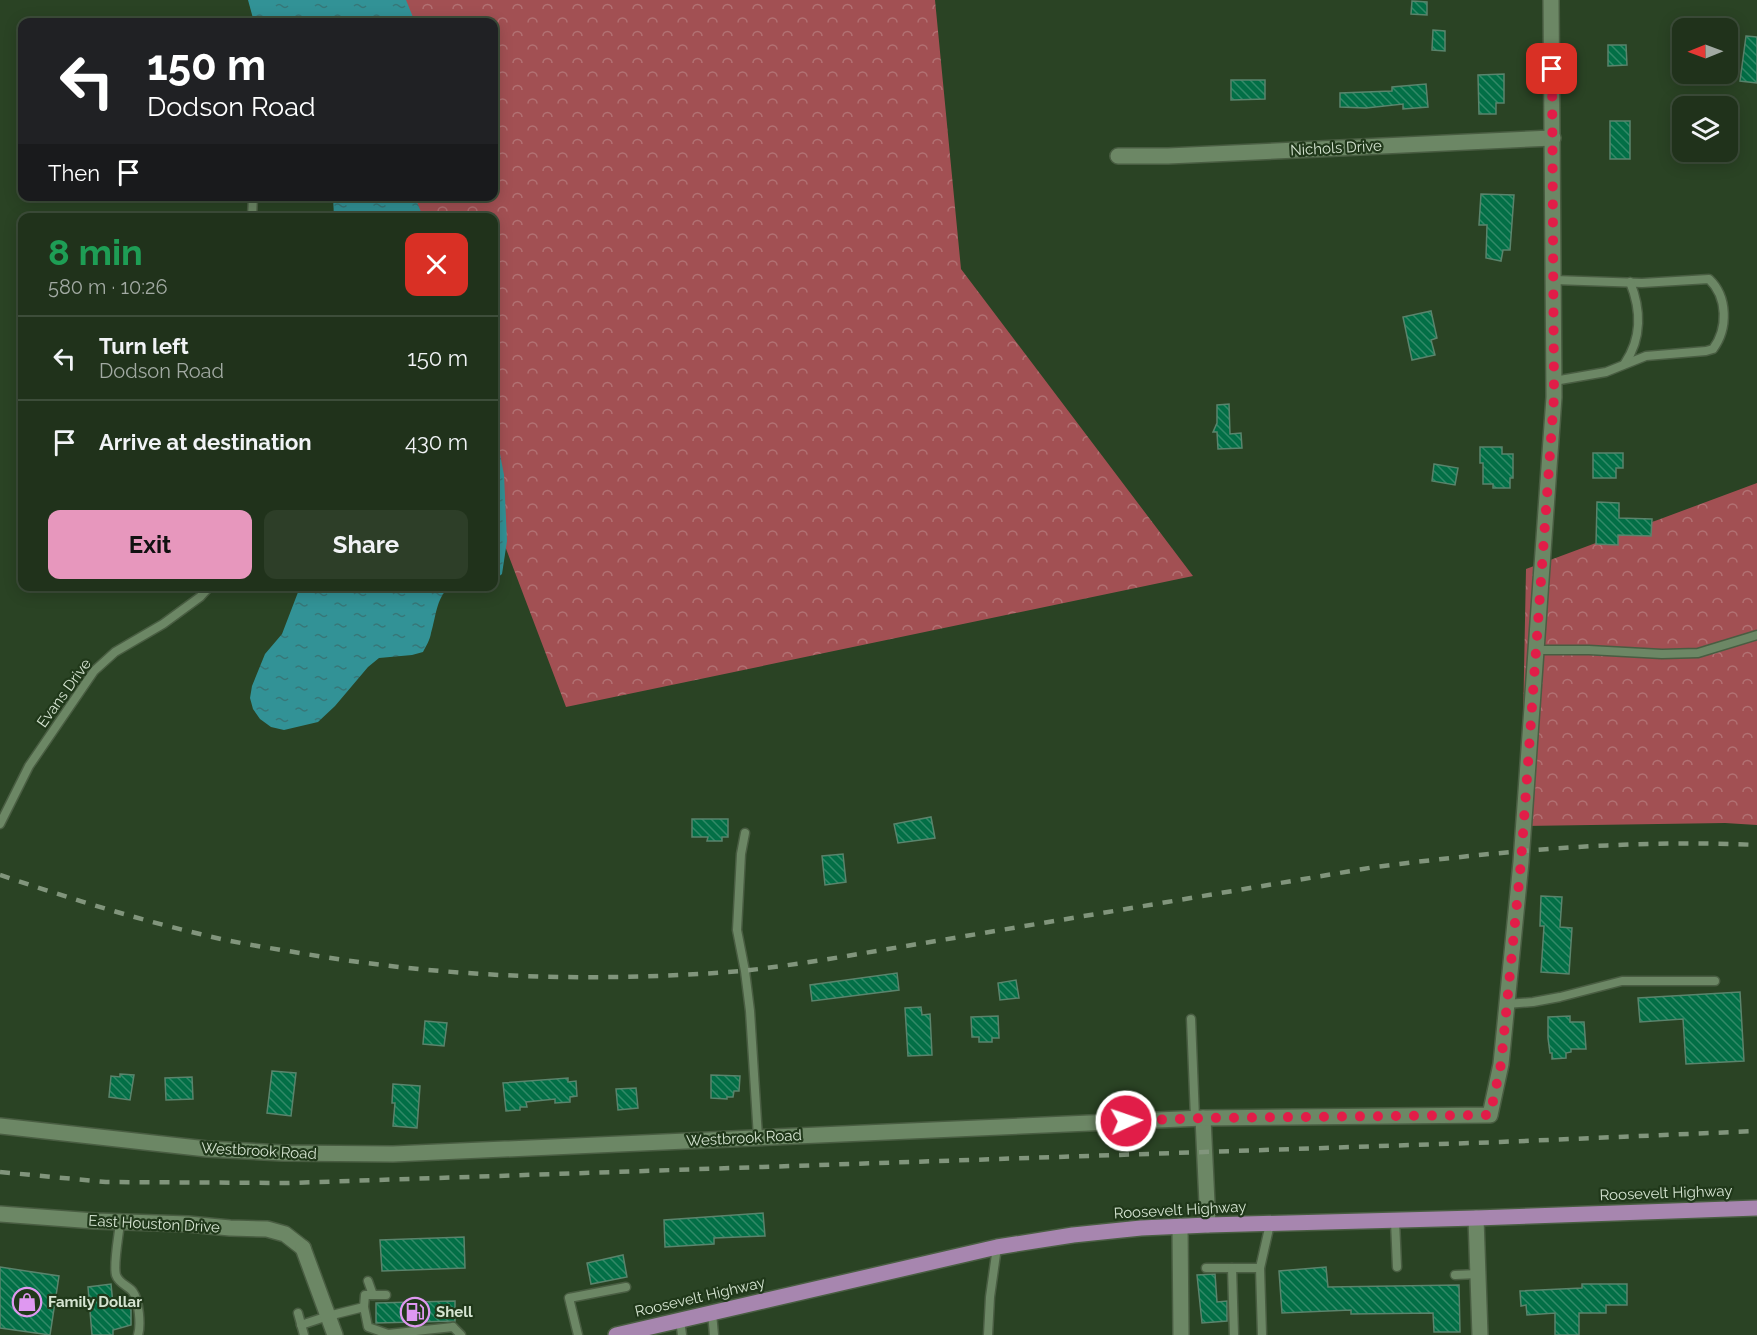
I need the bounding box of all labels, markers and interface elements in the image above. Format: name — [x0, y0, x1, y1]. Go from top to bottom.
north arrow — [1672, 18, 1738, 84]
map controls — [1672, 18, 1738, 162]
text: 150 m — [147, 41, 266, 90]
icon: left — [48, 42, 126, 120]
pin — [1526, 43, 1577, 94]
icon: arrive — [1535, 52, 1568, 85]
text: Dodson Road — [147, 91, 316, 122]
button: layers — [1672, 96, 1738, 162]
street label: Nichols Drive — [1290, 137, 1382, 159]
icon: arrive — [112, 156, 145, 189]
text: Then — [48, 160, 100, 186]
text: 8 min — [48, 231, 143, 273]
button: close — [405, 233, 468, 296]
text: 580 m · 10:26 — [48, 275, 168, 299]
text: Turn left — [99, 333, 189, 359]
icon: left — [48, 342, 81, 375]
text: 150 m — [407, 345, 468, 371]
text: Dodson Road — [99, 359, 224, 383]
icon: arrive — [48, 426, 81, 459]
text: Arrive at destination — [99, 429, 312, 455]
text: 430 m — [405, 429, 468, 455]
button: Exit — [48, 510, 252, 579]
button: Share — [264, 510, 468, 579]
street label: Evans Drive — [33, 655, 95, 731]
position arrow — [1094, 1089, 1158, 1153]
street label: Westbrook Road — [686, 1126, 802, 1150]
street label: Westbrook Road — [201, 1139, 317, 1163]
street label: Roosevelt Highway — [1599, 1182, 1733, 1204]
street label: Roosevelt Highway — [1113, 1198, 1247, 1222]
street label: East Houston Drive — [88, 1212, 220, 1236]
street label: Roosevelt Highway — [633, 1273, 767, 1321]
shop icon: Family Dollar — [11, 1286, 43, 1318]
place label: Family Dollar — [48, 1293, 142, 1311]
fuel station icon: Shell — [399, 1296, 431, 1328]
place label: Shell — [436, 1303, 473, 1321]

